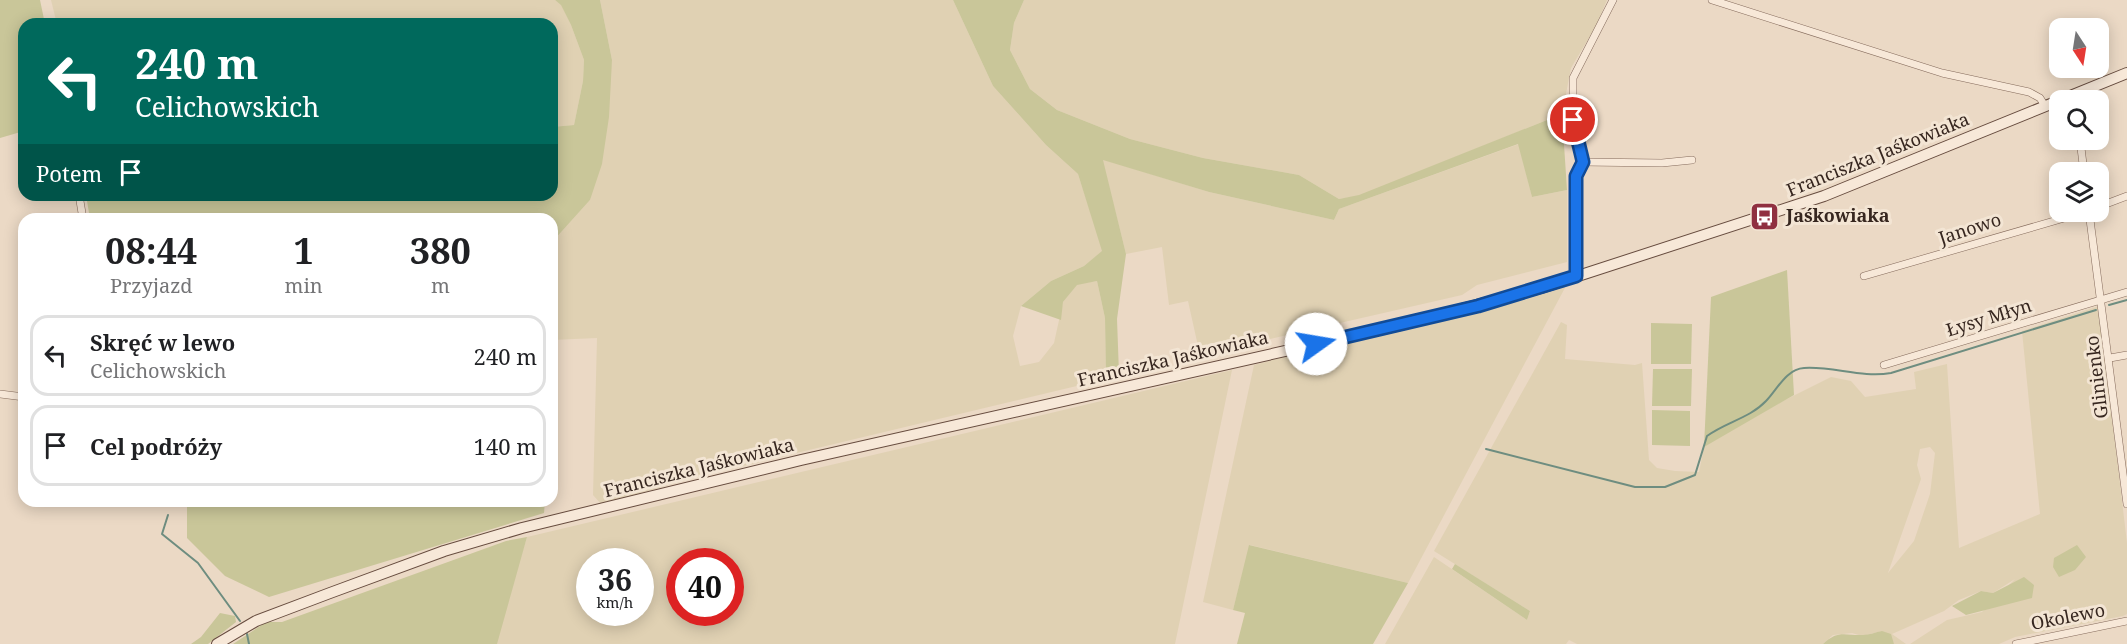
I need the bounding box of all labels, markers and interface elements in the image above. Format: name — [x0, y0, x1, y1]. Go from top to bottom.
north arrow — [2049, 18, 2109, 78]
map controls — [2049, 18, 2109, 222]
text: 240 m — [135, 34, 259, 91]
icon: left — [36, 42, 114, 120]
text: Celichowskich — [135, 88, 319, 125]
button: search — [2049, 90, 2109, 150]
pin — [1547, 94, 1598, 145]
icon: arrive — [1556, 103, 1589, 136]
street label: Franciszka Jaśkowiaka — [1783, 106, 1973, 202]
icon: arrive — [114, 156, 147, 189]
text: Potem — [36, 158, 102, 188]
button: layers — [2049, 162, 2109, 222]
bus stop icon: Jaśkowiaka — [1749, 200, 1781, 232]
place label: Jaśkowiaka — [1785, 203, 1890, 227]
street label: Janowo — [1934, 207, 2004, 250]
text: 08:44 — [105, 226, 197, 275]
text: 1 — [293, 226, 314, 275]
text: 380 — [410, 226, 471, 275]
text: Przyjazd — [110, 272, 193, 299]
text: min — [285, 272, 323, 299]
text: m — [431, 272, 450, 299]
street label: Łysy Młyn — [1943, 293, 2035, 341]
position arrow — [1284, 312, 1348, 376]
street label: Franciszka Jaśkowiaka — [1075, 324, 1271, 392]
text: Skręć w lewo — [90, 327, 235, 357]
street label: Glinienko — [2079, 334, 2113, 420]
icon: left — [39, 339, 72, 372]
text: 240 m — [474, 341, 537, 371]
text: Celichowskich — [90, 357, 227, 384]
icon: arrive — [39, 429, 72, 462]
text: Cel podróży — [90, 431, 222, 461]
text: 140 m — [474, 431, 537, 461]
street label: Franciszka Jaśkowiaka — [601, 432, 796, 502]
speed limit sign: 40 — [666, 548, 744, 626]
text: 36 — [598, 559, 632, 600]
text: km/h — [597, 592, 633, 612]
street label: Okolewo — [2029, 597, 2107, 635]

